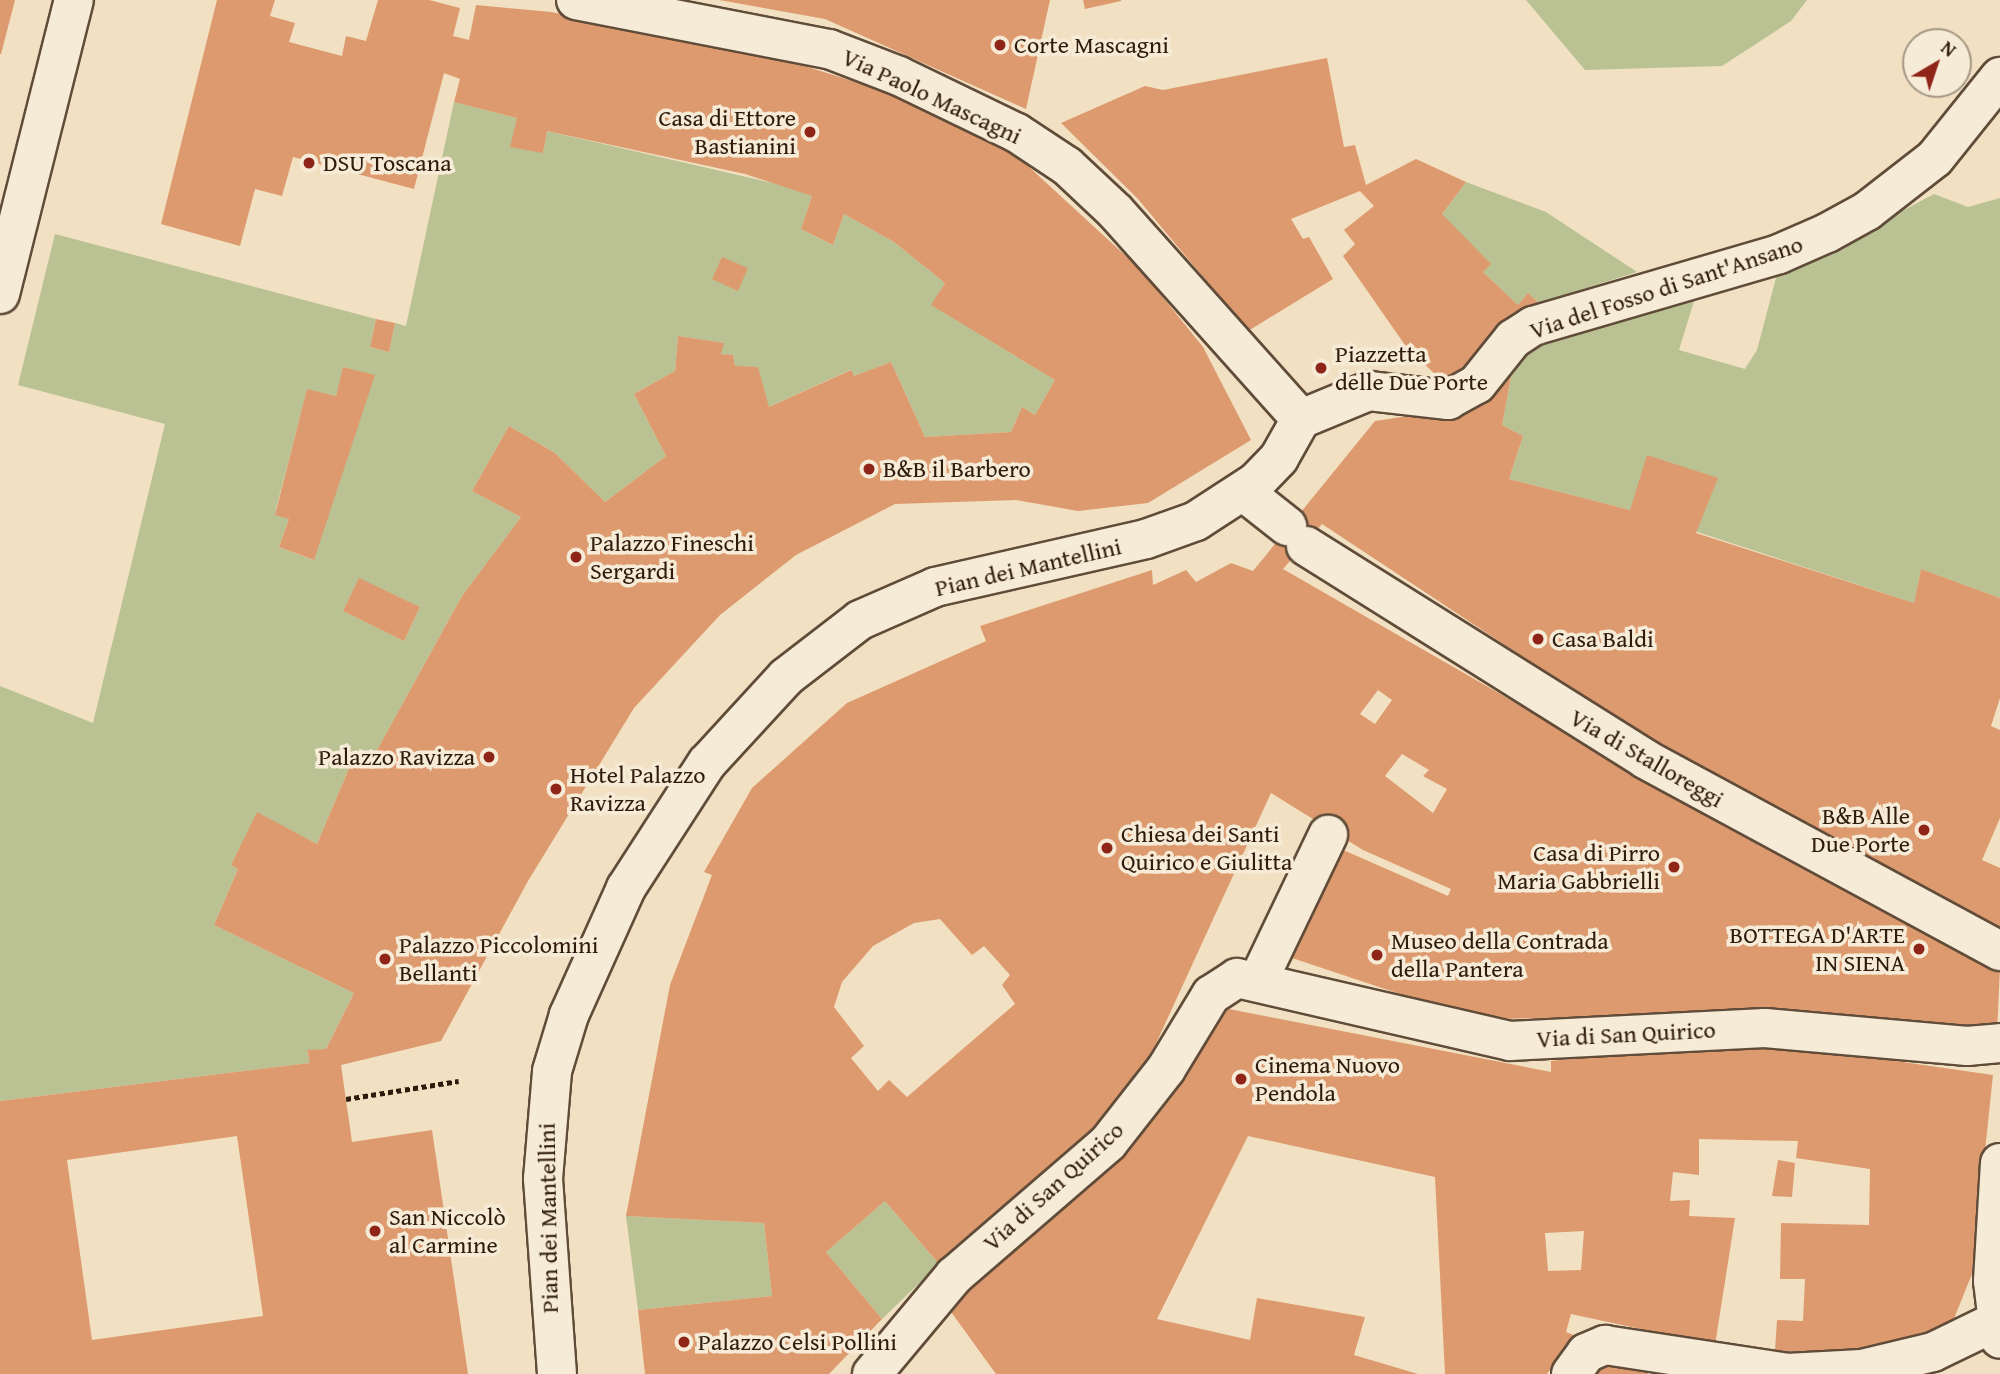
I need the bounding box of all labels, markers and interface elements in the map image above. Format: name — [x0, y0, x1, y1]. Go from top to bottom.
north arrow — [1902, 28, 1972, 98]
place label: Corte Mascagni — [1014, 31, 1169, 59]
text: N — [1935, 33, 1963, 63]
marker: Corte Mascagni — [992, 37, 1008, 53]
street label: Via Paolo Mascagni — [838, 42, 1026, 150]
place label: Casa di Ettore Bastianini — [659, 104, 796, 160]
marker: Casa di Ettore Bastianini — [802, 124, 818, 140]
place label: DSU Toscana — [323, 149, 451, 177]
marker: DSU Toscana — [301, 155, 317, 171]
street label: Via del Fosso di Sant'Ansano — [1526, 229, 1806, 345]
place label: Piazzetta delle Due Porte — [1335, 340, 1488, 396]
marker: Piazzetta delle Due Porte — [1313, 360, 1329, 376]
place label: B&B il Barbero — [883, 455, 1031, 483]
marker: B&B il Barbero — [861, 461, 877, 477]
place label: Palazzo Fineschi Sergardi — [590, 529, 754, 585]
street label: Pian dei Mantellini — [932, 532, 1124, 602]
marker: Palazzo Fineschi Sergardi — [568, 549, 584, 565]
place label: Casa Baldi — [1552, 625, 1654, 653]
marker: Casa Baldi — [1530, 631, 1546, 647]
street label: Via di Stalloreggi — [1565, 702, 1729, 814]
place label: Palazzo Ravizza — [318, 743, 475, 771]
marker: Palazzo Ravizza — [481, 749, 497, 765]
place label: Hotel Palazzo Ravizza — [570, 761, 706, 817]
marker: Hotel Palazzo Ravizza — [548, 781, 564, 797]
place label: B&B Alle Due Porte — [1811, 802, 1910, 858]
place label: Chiesa dei Santi Quirico e Giulitta — [1121, 820, 1292, 876]
marker: B&B Alle Due Porte — [1916, 822, 1932, 838]
place label: Casa di Pirro Maria Gabbrielli — [1497, 839, 1660, 895]
marker: Chiesa dei Santi Quirico e Giulitta — [1099, 840, 1115, 856]
marker: Casa di Pirro Maria Gabbrielli — [1666, 859, 1682, 875]
place label: BOTTEGA D'ARTE IN SIENA — [1730, 921, 1905, 977]
place label: Museo della Contrada della Pantera — [1391, 927, 1609, 983]
place label: Palazzo Piccolomini Bellanti — [399, 931, 599, 987]
marker: BOTTEGA D'ARTE IN SIENA — [1911, 941, 1927, 957]
marker: Museo della Contrada della Pantera — [1369, 947, 1385, 963]
marker: Palazzo Piccolomini Bellanti — [377, 951, 393, 967]
street label: Via di San Quirico — [1536, 1015, 1716, 1053]
place label: Cinema Nuovo Pendola — [1255, 1051, 1400, 1107]
marker: Cinema Nuovo Pendola — [1233, 1071, 1249, 1087]
street label: Via di San Quirico — [977, 1115, 1129, 1257]
street label: Pian dei Mantellini — [532, 1123, 564, 1313]
place label: San Niccolò al Carmine — [389, 1203, 506, 1259]
marker: San Niccolò al Carmine — [367, 1223, 383, 1239]
place label: Palazzo Celsi Pollini — [698, 1328, 897, 1356]
marker: Palazzo Celsi Pollini — [676, 1334, 692, 1350]

